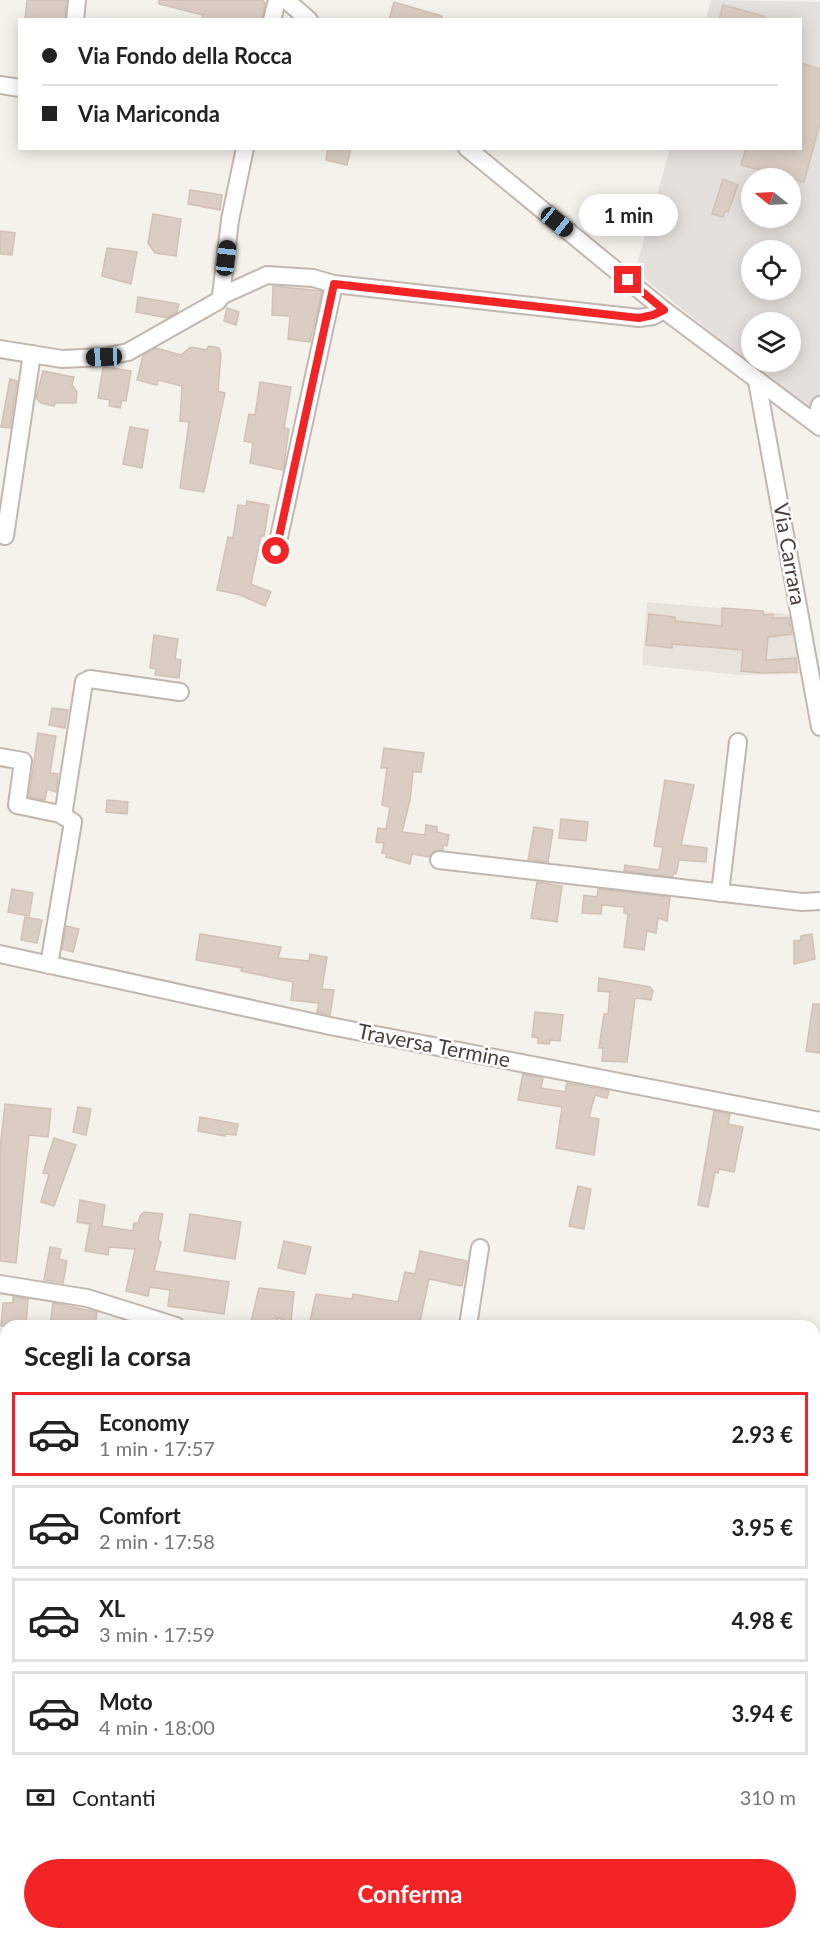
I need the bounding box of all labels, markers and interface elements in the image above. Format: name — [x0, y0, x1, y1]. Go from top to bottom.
text: Via Fondo della Rocca — [78, 42, 292, 69]
text: Via Mariconda — [78, 100, 220, 127]
north arrow — [741, 168, 801, 228]
map controls — [741, 168, 801, 372]
callout: 1 min — [578, 193, 678, 235]
text: 1 min — [604, 203, 653, 227]
car — [537, 204, 577, 240]
car — [215, 239, 237, 277]
button: locate — [741, 240, 801, 300]
route end — [614, 266, 641, 293]
button: layers — [741, 312, 801, 372]
car — [86, 347, 122, 367]
street label: Via Carrara — [769, 501, 812, 607]
route start — [262, 537, 289, 564]
street label: Traversa Termine — [356, 1017, 513, 1072]
text: Scegli la corsa — [24, 1339, 191, 1372]
icon: car — [27, 1407, 81, 1461]
text: Economy — [99, 1409, 189, 1436]
text: 2.93 € — [731, 1421, 793, 1448]
text: 1 min · 17:57 — [99, 1436, 215, 1460]
icon: car — [27, 1500, 81, 1554]
text: Comfort — [99, 1502, 181, 1529]
text: 3.95 € — [731, 1514, 793, 1541]
text: 2 min · 17:58 — [99, 1529, 215, 1553]
icon: car — [27, 1593, 81, 1647]
text: XL — [99, 1595, 125, 1622]
text: 4.98 € — [731, 1607, 793, 1634]
text: 3 min · 17:59 — [99, 1622, 215, 1646]
icon: car — [27, 1686, 81, 1740]
text: Moto — [99, 1688, 153, 1715]
text: 3.94 € — [731, 1700, 793, 1727]
text: 4 min · 18:00 — [99, 1715, 215, 1739]
icon: cash — [24, 1781, 57, 1814]
text: Contanti — [72, 1784, 156, 1811]
text: 310 m — [740, 1785, 796, 1809]
button: Conferma — [24, 1859, 796, 1928]

